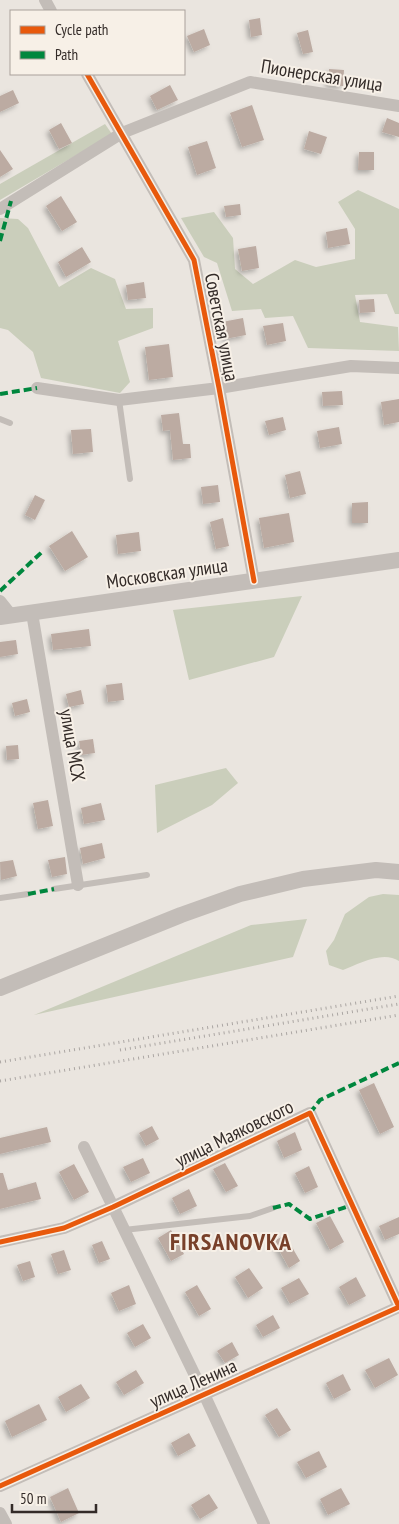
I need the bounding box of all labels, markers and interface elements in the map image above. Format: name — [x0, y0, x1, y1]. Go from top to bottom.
legend — [10, 10, 185, 75]
text: Cycle path — [55, 20, 108, 39]
text: Path — [55, 45, 78, 64]
street label: Пионерская улица — [259, 54, 385, 96]
street label: Советская улица — [200, 271, 244, 383]
street label: Московская улица — [105, 553, 229, 593]
street label: улица МСХ — [55, 707, 91, 784]
street label: улица Маяковского — [171, 1094, 297, 1172]
district label: FIRSANOVKA — [170, 1226, 292, 1257]
street label: улица Ленина — [146, 1353, 240, 1413]
scale bar — [12, 1482, 96, 1514]
text: 50 m — [20, 1489, 46, 1508]

